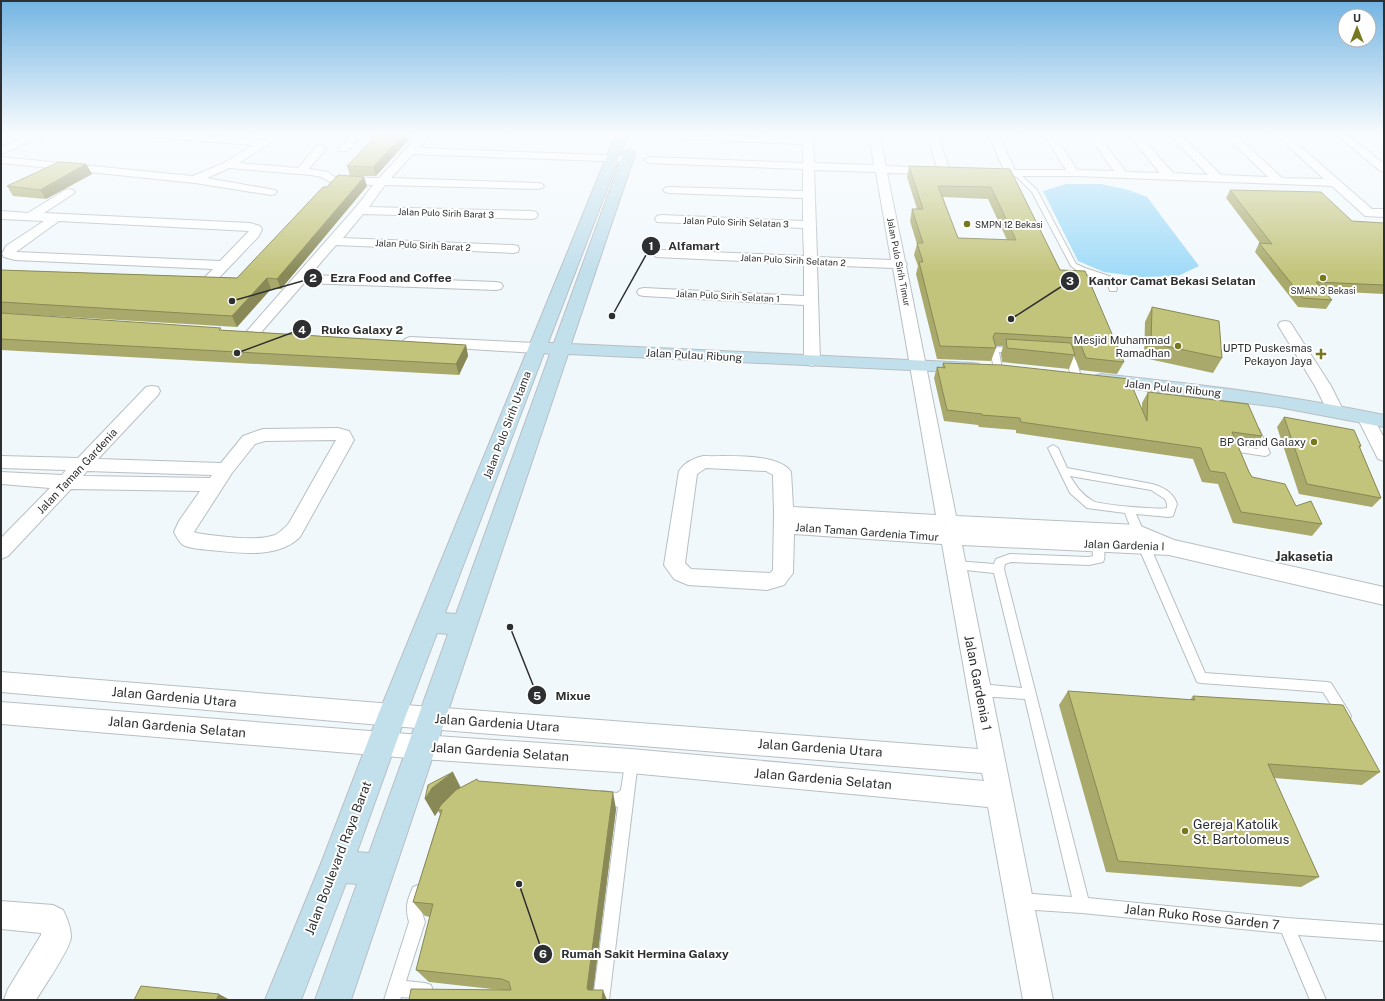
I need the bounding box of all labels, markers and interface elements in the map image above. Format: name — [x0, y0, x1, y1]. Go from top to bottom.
north arrow — [1337, 8, 1377, 48]
text: U — [1353, 12, 1361, 24]
street label: Jalan Pulo Sirih Barat 3 — [398, 206, 495, 220]
street label: Jalan Pulo Sirih Selatan 3 — [683, 215, 789, 229]
street label: Jalan Pulo Sirih Timur — [885, 217, 913, 308]
marker: SMPN 12 Bekasi — [962, 219, 972, 229]
place label: SMPN 12 Bekasi — [975, 219, 1043, 230]
callout: Alfamart — [641, 234, 728, 258]
street label: Jalan Pulo Sirih Barat 2 — [375, 237, 471, 253]
text: 1 — [648, 239, 654, 253]
text: Alfamart — [668, 239, 720, 253]
street label: Jalan Pulo Sirih Selatan 2 — [740, 252, 846, 268]
callout: Ezra Food and Coffee — [303, 266, 460, 290]
callout: Kantor Camat Bekasi Selatan — [1060, 269, 1263, 293]
text: 2 — [309, 271, 317, 285]
text: Ezra Food and Coffee — [330, 271, 452, 285]
marker: SMAN 3 Bekasi — [1318, 273, 1328, 283]
text: 3 — [1066, 274, 1074, 288]
text: Kantor Camat Bekasi Selatan — [1088, 274, 1256, 288]
place label: SMAN 3 Bekasi — [1291, 285, 1356, 296]
street label: Jalan Pulo Sirih Selatan 1 — [676, 288, 780, 304]
callout: Ruko Galaxy 2 — [292, 317, 411, 341]
text: 4 — [298, 323, 306, 337]
text: Ruko Galaxy 2 — [321, 323, 403, 337]
place label: Mesjid Muhammad Ramadhan — [1073, 334, 1170, 359]
marker: Mesjid Muhammad Ramadhan — [1173, 341, 1183, 351]
place label: UPTD Puskesmas Pekayon Jaya — [1223, 342, 1312, 367]
street label: Jalan Pulau Ribung — [645, 346, 743, 364]
marker: UPTD Puskesmas Pekayon Jaya — [1315, 348, 1327, 360]
street label: Jalan Pulo Sirih Utama — [481, 370, 533, 480]
street label: Jalan Pulau Ribung — [1124, 377, 1222, 399]
street label: Jalan Taman Gardenia — [35, 426, 119, 516]
place label: BP Grand Galaxy — [1220, 436, 1306, 448]
marker: BP Grand Galaxy — [1309, 437, 1319, 447]
street label: Jalan Taman Gardenia Timur — [795, 521, 939, 543]
street label: Jalan Gardenia I — [1083, 538, 1165, 552]
district label: Jakasetia — [1275, 549, 1333, 564]
street label: Jalan Gardenia 1 — [961, 634, 995, 732]
callout: Mixue — [527, 683, 598, 707]
street label: Jalan Gardenia Utara — [111, 684, 237, 710]
text: 5 — [533, 689, 541, 703]
text: Mixue — [555, 689, 591, 703]
street label: Jalan Gardenia Utara — [434, 711, 560, 735]
street label: Jalan Gardenia Selatan — [107, 713, 247, 741]
street label: Jalan Gardenia Utara — [757, 736, 883, 760]
street label: Jalan Gardenia Selatan — [430, 740, 570, 764]
street label: Jalan Gardenia Selatan — [753, 765, 893, 793]
street label: Jalan Boulevard Raya Barat — [302, 779, 374, 937]
place label: Gereja Katolik St. Bartolomeus — [1193, 817, 1289, 847]
marker: Gereja Katolik St. Bartolomeus — [1180, 826, 1190, 836]
street label: Jalan Ruko Rose Garden 7 — [1124, 901, 1280, 933]
callout: Rumah Sakit Hermina Galaxy — [533, 942, 737, 966]
text: 6 — [539, 947, 547, 961]
text: Rumah Sakit Hermina Galaxy — [561, 947, 729, 961]

